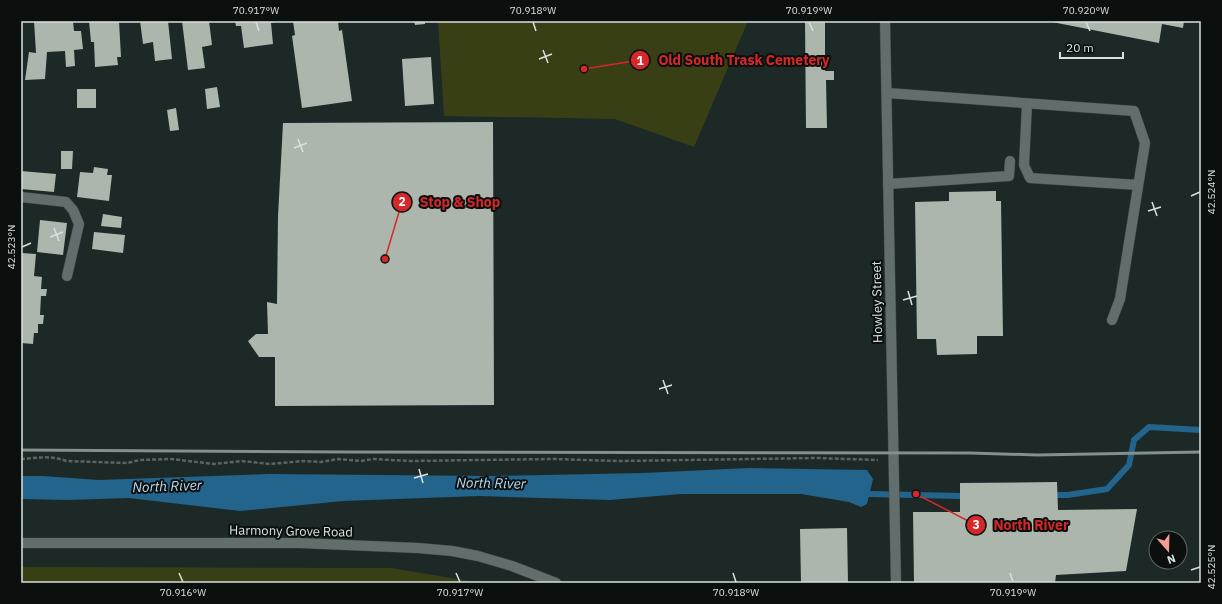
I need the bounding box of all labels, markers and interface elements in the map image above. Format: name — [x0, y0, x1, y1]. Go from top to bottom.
text: 70.917°W — [233, 4, 279, 17]
text: 70.918°W — [510, 4, 556, 17]
text: 70.919°W — [786, 4, 832, 17]
text: 70.920°W — [1063, 4, 1109, 17]
scale bar — [1060, 34, 1123, 60]
text: 20 m — [1066, 40, 1094, 55]
callout: Old South Trask Cemetery — [630, 47, 837, 73]
text: Old South Trask Cemetery — [658, 51, 830, 69]
text: 1 — [636, 53, 644, 68]
text: 42.524°N — [1205, 170, 1218, 214]
callout: Stop & Shop — [392, 189, 508, 215]
text: Stop & Shop — [420, 193, 500, 211]
text: 2 — [398, 194, 406, 209]
text: 42.523°N — [5, 225, 18, 269]
street label: Howley Street — [868, 261, 886, 343]
water label: North River — [456, 473, 527, 493]
water label: North River — [132, 476, 203, 496]
callout: North River — [966, 512, 1077, 538]
text: North River — [993, 516, 1069, 534]
text: 3 — [972, 517, 980, 532]
street label: Harmony Grove Road — [229, 521, 353, 541]
north arrow — [1148, 530, 1188, 570]
text: 42.525°N — [1205, 545, 1218, 589]
text: N — [1165, 551, 1178, 567]
text: 70.916°W — [160, 586, 206, 599]
text: 70.917°W — [437, 586, 483, 599]
text: 70.918°W — [713, 586, 759, 599]
text: 70.919°W — [990, 586, 1036, 599]

